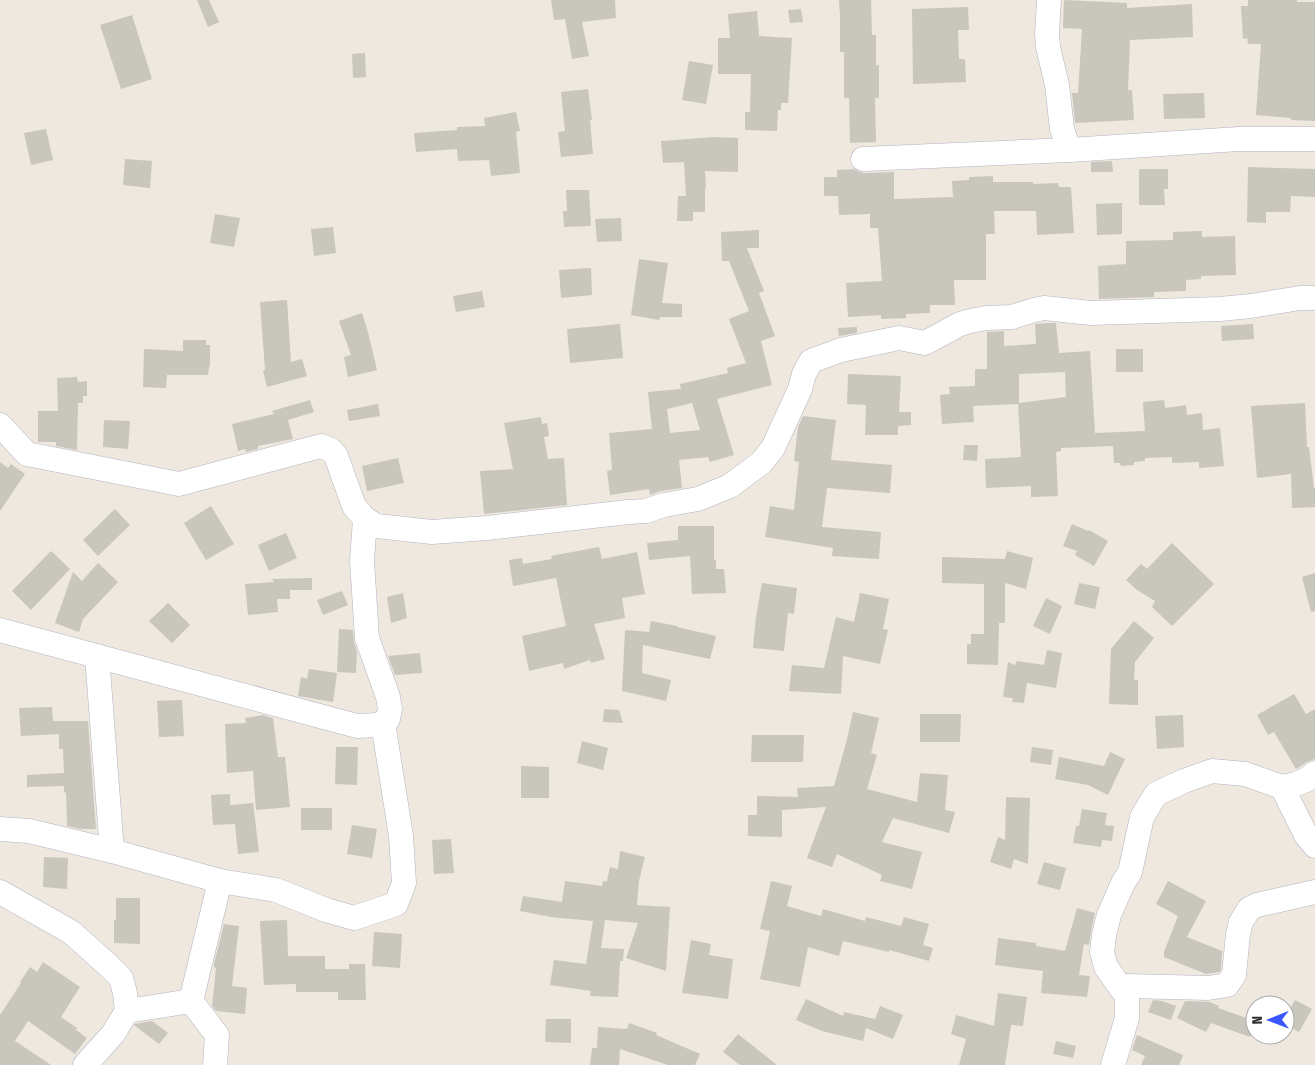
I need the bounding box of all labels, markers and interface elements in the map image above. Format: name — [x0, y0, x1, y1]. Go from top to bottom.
north arrow — [1245, 995, 1295, 1045]
text: N — [1249, 1016, 1266, 1025]

